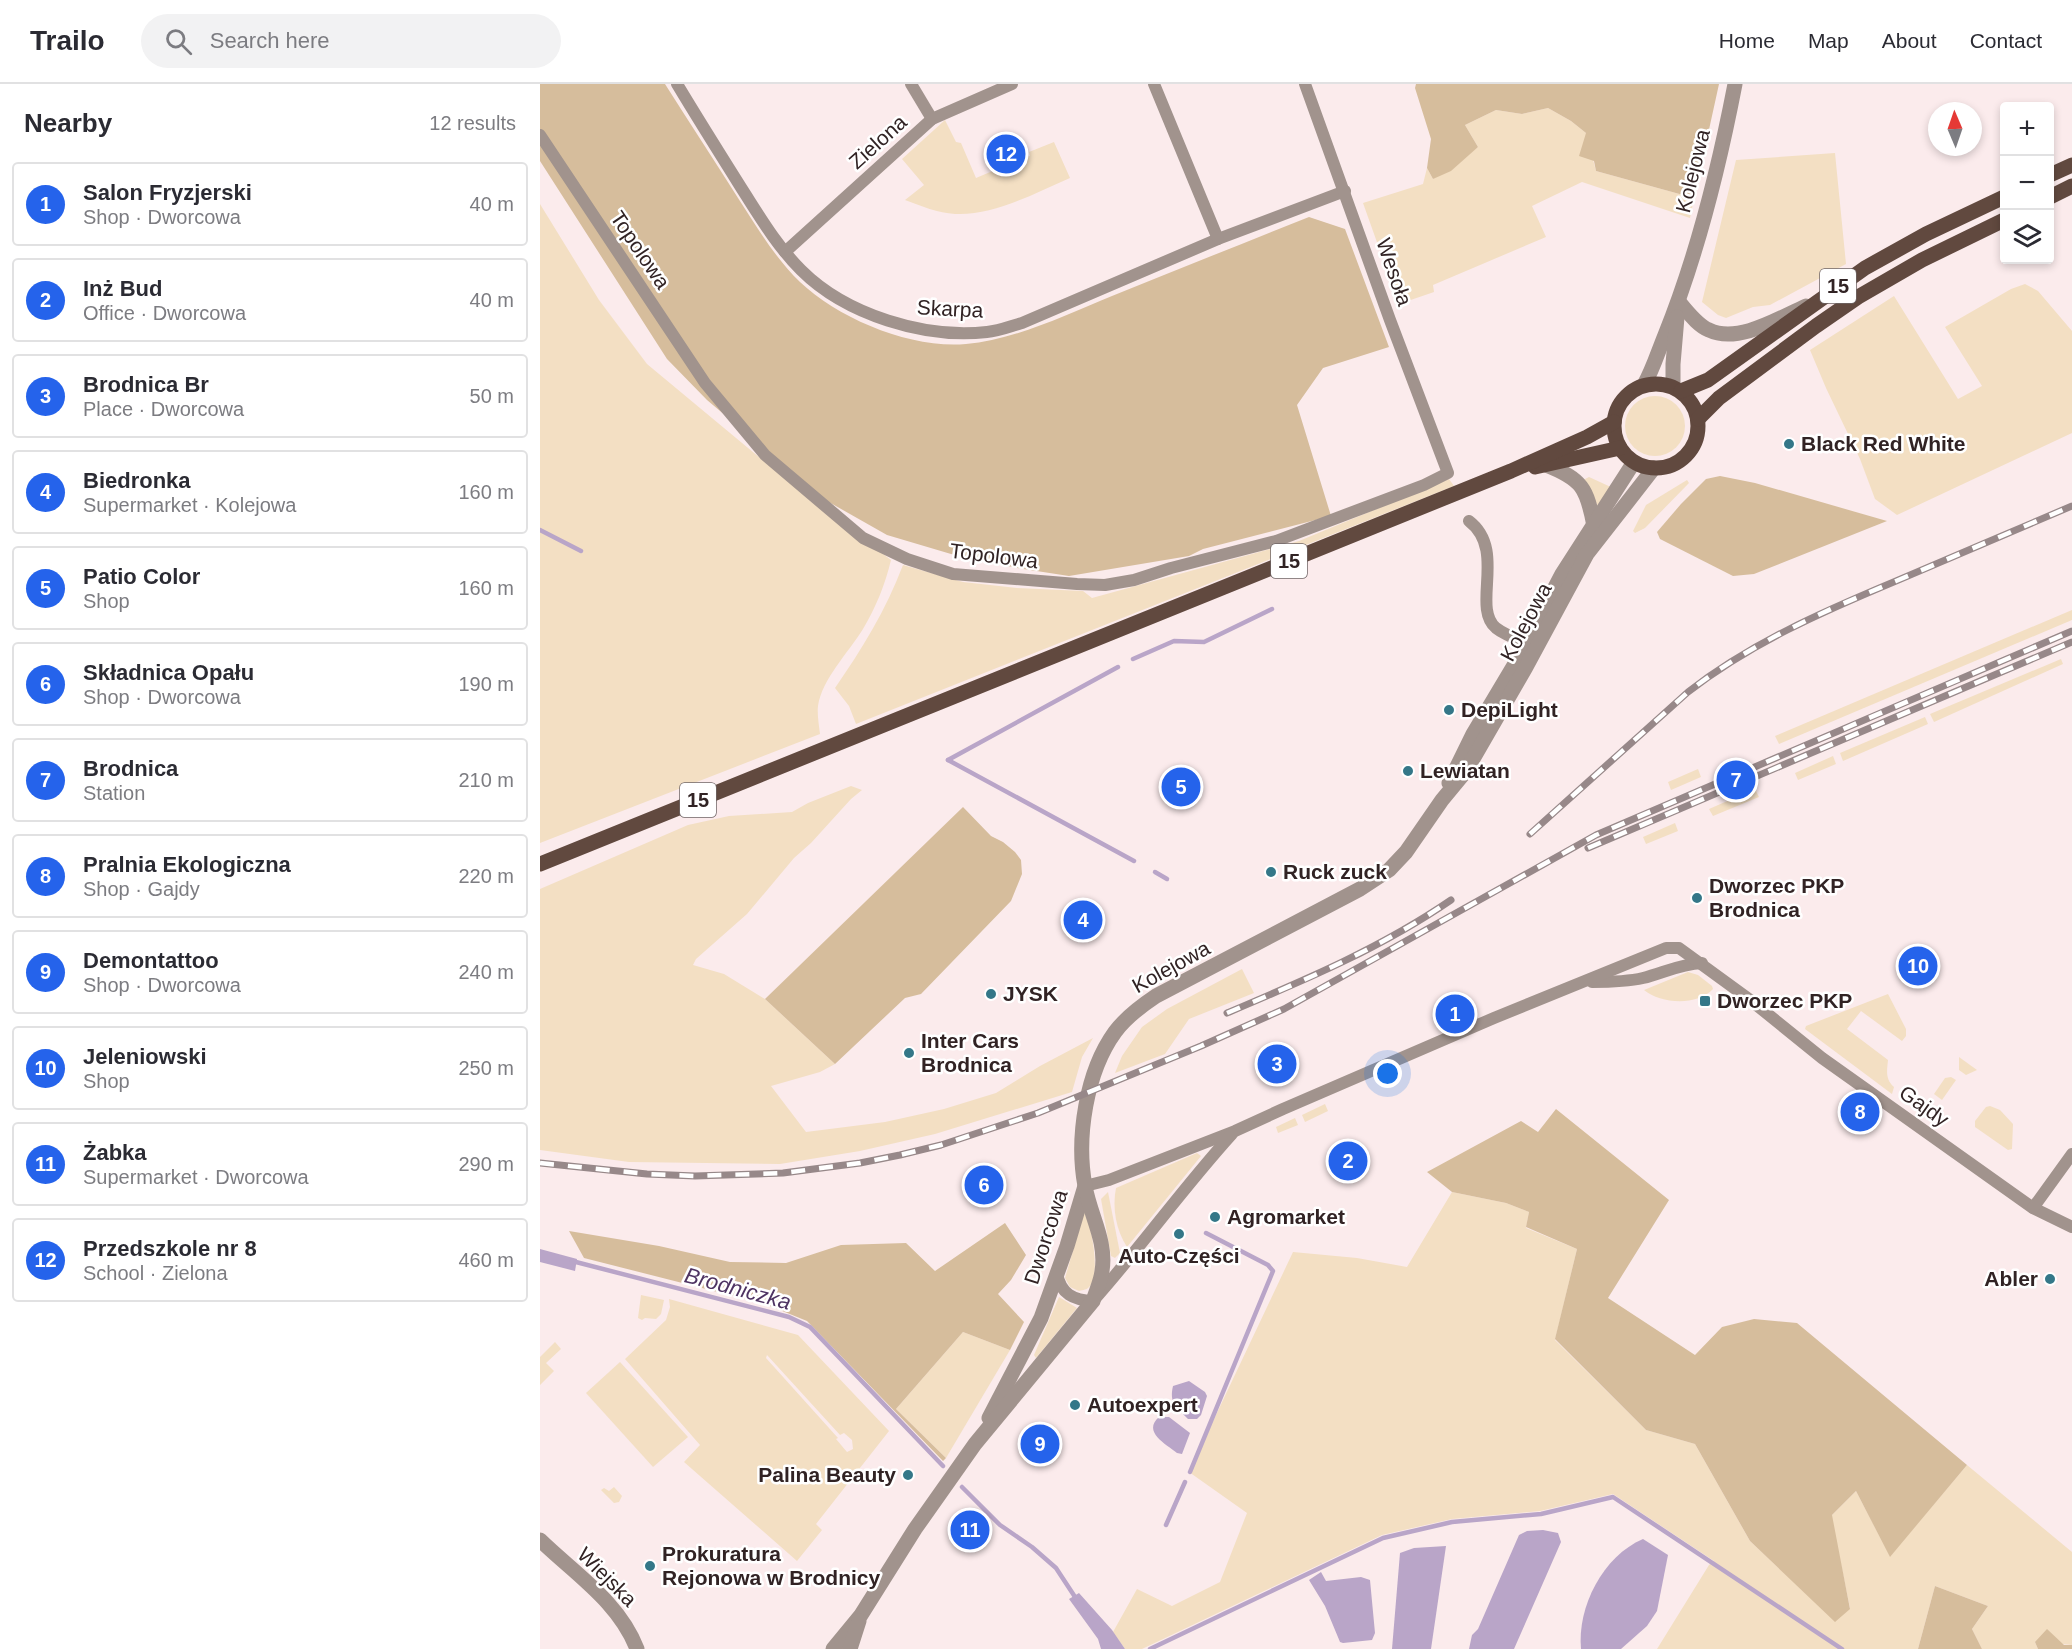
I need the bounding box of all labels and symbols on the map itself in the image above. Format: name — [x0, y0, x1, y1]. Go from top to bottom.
north arrow — [1928, 102, 1982, 156]
street label: Zielona — [844, 110, 911, 173]
street label: Kolejowa — [1671, 126, 1714, 215]
pin: 12 — [986, 132, 1026, 176]
street label: Topolowa — [606, 207, 675, 293]
street label: Wesoła — [1372, 235, 1417, 309]
road number: 15 — [1820, 269, 1856, 303]
street label: Skarpa — [916, 295, 984, 322]
place label: Black Red White — [1801, 432, 1966, 455]
marker: Black Red White — [1782, 437, 1796, 451]
street label: Topolowa — [949, 539, 1040, 572]
road number: 15 — [1271, 544, 1307, 578]
street label: Kolejowa — [1495, 578, 1556, 665]
place label: DepiLight — [1461, 698, 1558, 721]
marker: DepiLight — [1442, 703, 1456, 717]
pin: 7 — [1716, 758, 1756, 802]
place label: Lewiatan — [1420, 759, 1510, 782]
pin: 5 — [1162, 764, 1200, 810]
marker: Lewiatan — [1401, 764, 1415, 778]
road number: 15 — [680, 783, 716, 817]
place label: Ruck zuck — [1283, 860, 1387, 883]
marker: Ruck zuck — [1264, 865, 1278, 879]
place label: Dworzec PKP Brodnica — [1709, 874, 1844, 921]
marker: Dworzec PKP Brodnica — [1690, 891, 1704, 905]
pin: 4 — [1064, 898, 1102, 942]
street label: Kolejowa — [1128, 936, 1214, 997]
pin: 10 — [1898, 944, 1938, 988]
place label: JYSK — [1003, 982, 1058, 1005]
marker: JYSK — [984, 987, 998, 1001]
place label: Dworzec PKP — [1717, 989, 1852, 1012]
pin: 1 — [1436, 992, 1474, 1036]
marker: Dworzec PKP — [1698, 994, 1712, 1008]
place label: Inter Cars Brodnica — [921, 1029, 1019, 1076]
pin: 3 — [1258, 1042, 1296, 1086]
marker: Inter Cars Brodnica — [902, 1046, 916, 1060]
your location — [1373, 1059, 1402, 1088]
street label: Gajdy — [1895, 1080, 1954, 1131]
pin: 8 — [1840, 1090, 1880, 1134]
pin: 2 — [1328, 1138, 1368, 1184]
pin: 6 — [964, 1162, 1004, 1208]
street label: Dworcowa — [1019, 1186, 1072, 1287]
place label: Agromarket — [1227, 1205, 1345, 1228]
marker: Agromarket — [1208, 1210, 1222, 1224]
marker: Auto-Części — [1172, 1227, 1186, 1241]
place label: Auto-Części — [1118, 1244, 1240, 1267]
water label: Brodniczka — [682, 1262, 794, 1315]
place label: Abler — [1984, 1267, 2038, 1290]
marker: Abler — [2043, 1272, 2057, 1286]
place label: Autoexpert — [1087, 1393, 1198, 1416]
marker: Autoexpert — [1068, 1398, 1082, 1412]
pin: 9 — [1020, 1422, 1060, 1466]
place label: Palina Beauty — [758, 1463, 896, 1486]
marker: Palina Beauty — [901, 1468, 915, 1482]
pin: 11 — [950, 1508, 990, 1552]
place label: Prokuratura Rejonowa w Brodnicy — [662, 1542, 881, 1589]
street label: Wiejska — [573, 1543, 642, 1611]
marker: Prokuratura Rejonowa w Brodnicy — [643, 1559, 657, 1573]

